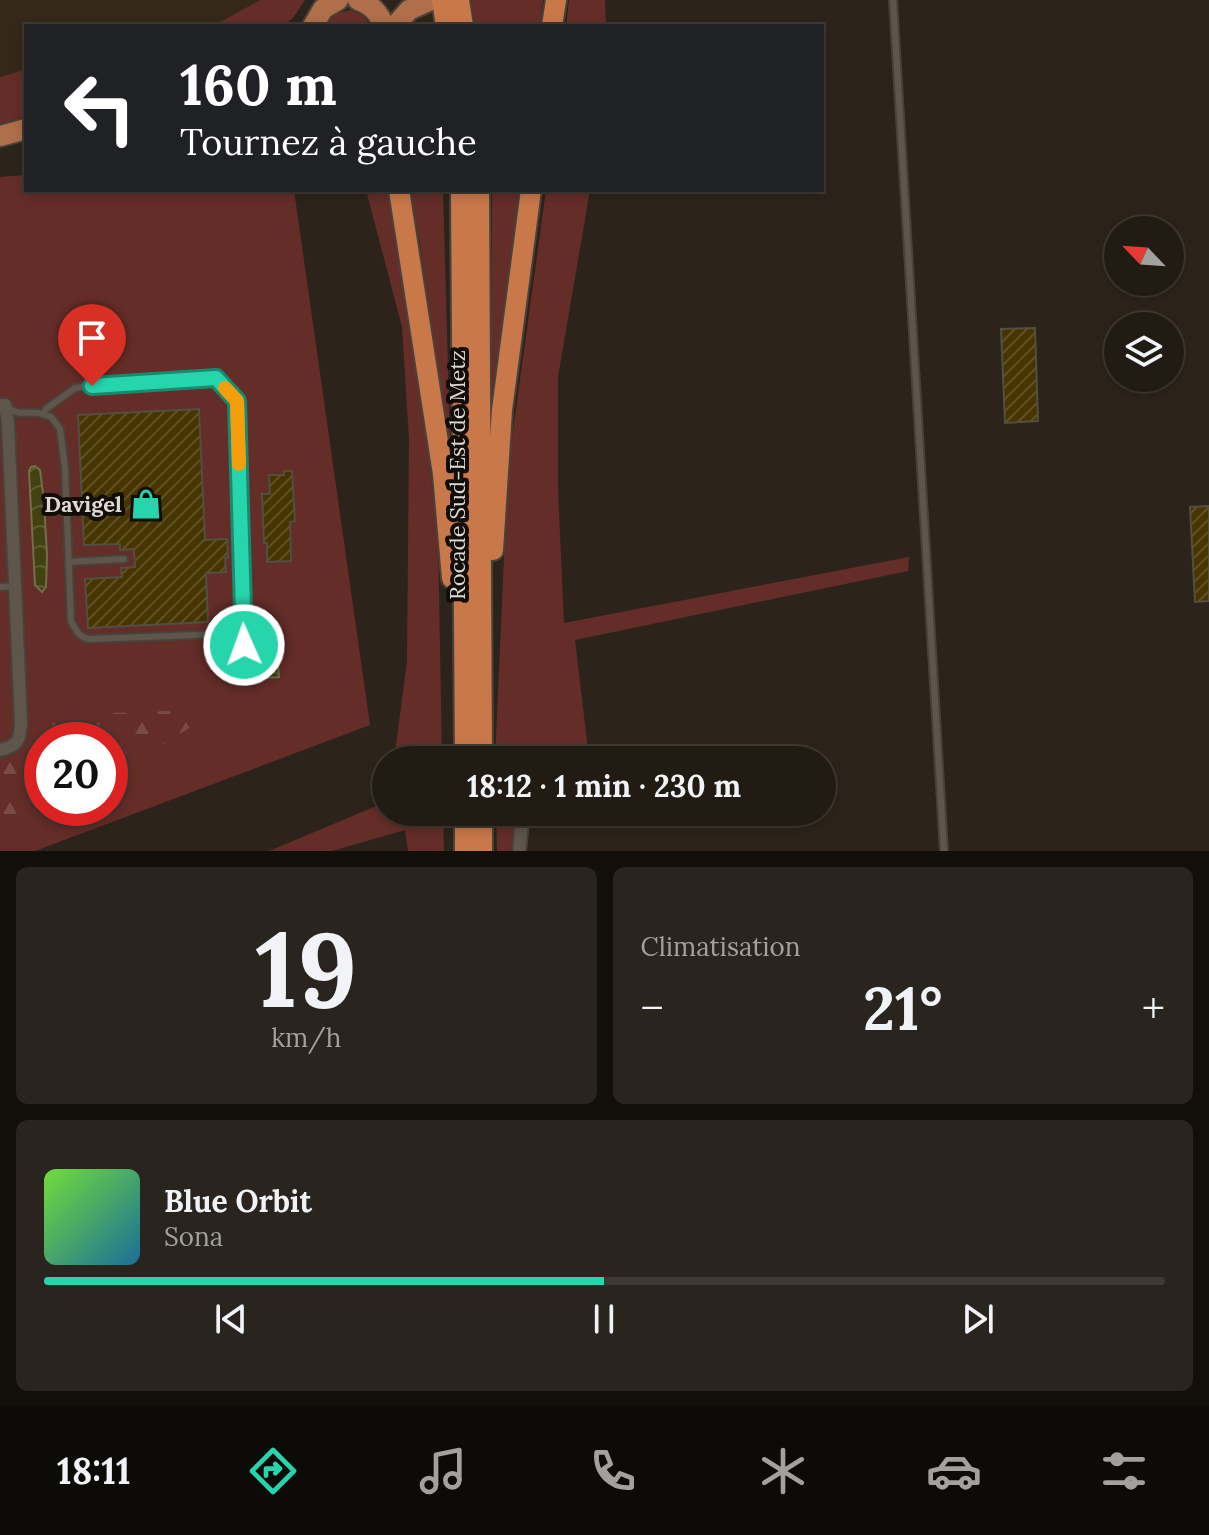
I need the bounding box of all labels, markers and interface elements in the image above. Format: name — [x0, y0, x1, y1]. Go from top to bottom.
text: 160 m — [180, 49, 337, 120]
icon: left — [48, 56, 152, 160]
text: Tournez à gauche — [180, 119, 477, 165]
north arrow — [1104, 216, 1184, 296]
map controls — [1104, 216, 1184, 392]
pin — [58, 304, 126, 386]
button: layers — [1104, 312, 1184, 392]
icon: arrive — [70, 316, 114, 360]
street label: Rocade Sud-Est de Metz — [443, 350, 471, 600]
shop icon: Davigel — [129, 487, 163, 521]
place label: Davigel — [44, 490, 122, 518]
position arrow — [202, 603, 286, 687]
speed limit sign: 20 — [24, 722, 128, 826]
text: 18:12 · 1 min · 230 m — [467, 767, 741, 805]
text: 19 — [255, 902, 357, 1035]
text: Climatisation — [641, 930, 801, 963]
text: 21° — [863, 970, 942, 1046]
text: − — [641, 980, 664, 1036]
text: + — [1142, 980, 1165, 1036]
text: km/h — [271, 1021, 341, 1054]
text: Blue Orbit — [164, 1182, 312, 1220]
text: Sona — [164, 1220, 223, 1253]
icon: previous — [209, 1297, 253, 1341]
icon: pause — [582, 1297, 626, 1341]
icon: next — [956, 1297, 1000, 1341]
icon: directions — [245, 1443, 301, 1499]
icon: music — [415, 1443, 471, 1499]
icon: phone — [585, 1443, 641, 1499]
icon: climate — [755, 1443, 811, 1499]
icon: car — [926, 1443, 982, 1499]
icon: filters — [1096, 1443, 1152, 1499]
text: 18:11 — [57, 1448, 131, 1494]

